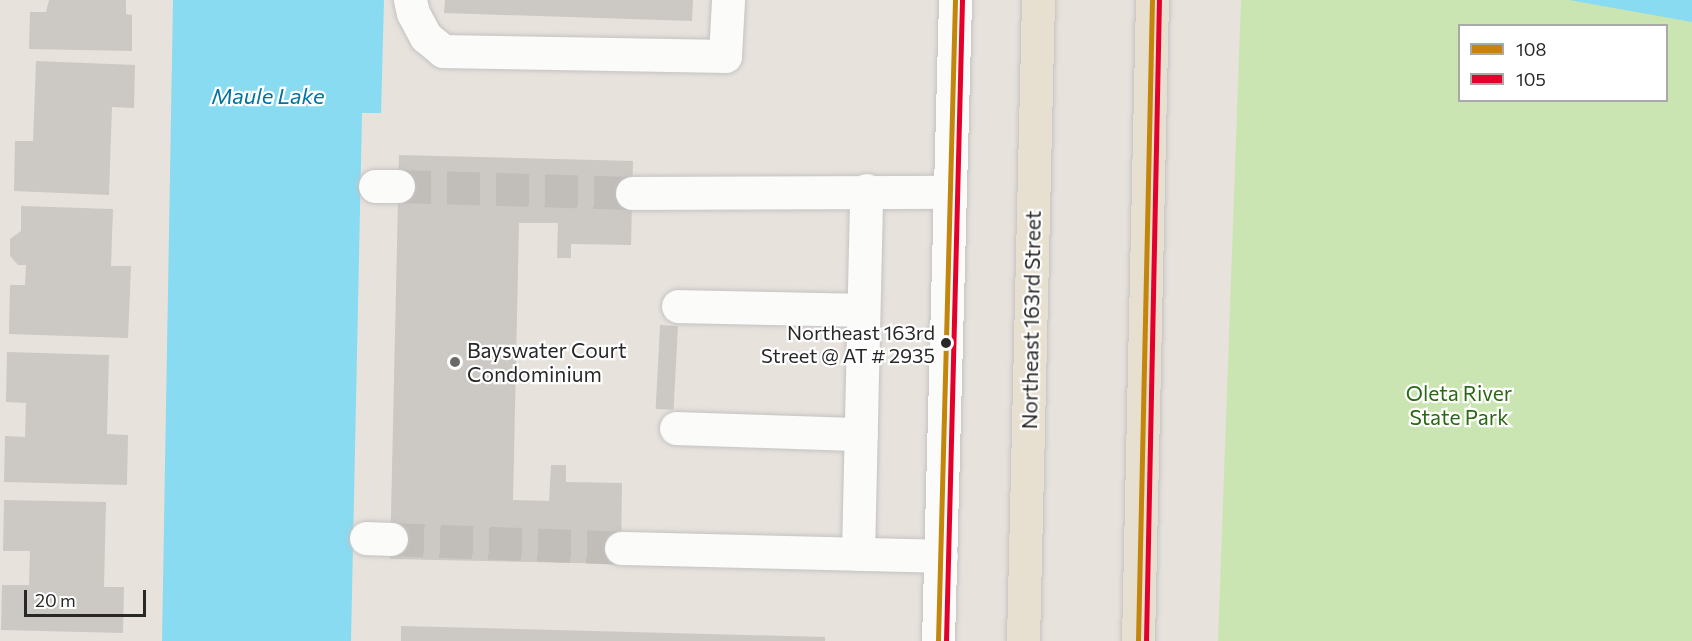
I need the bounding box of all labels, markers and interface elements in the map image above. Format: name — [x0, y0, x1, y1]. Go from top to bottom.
legend — [1458, 24, 1668, 102]
text: 108 — [1516, 38, 1546, 60]
text: 105 — [1516, 68, 1546, 90]
water label: Maule Lake — [211, 83, 325, 109]
street label: Northeast 163rd Street — [1016, 210, 1046, 430]
place label: Northeast 163rd Street @ AT # 2935 — [761, 320, 935, 367]
place label: Bayswater Court Condominium — [467, 337, 627, 387]
marker: Northeast 163rd Street @ AT # 2935 — [940, 337, 952, 349]
marker: Bayswater Court Condominium — [448, 355, 462, 369]
park label: Oleta River State Park — [1406, 380, 1512, 430]
scale bar — [27, 578, 148, 616]
text: 20 m — [35, 589, 76, 611]

